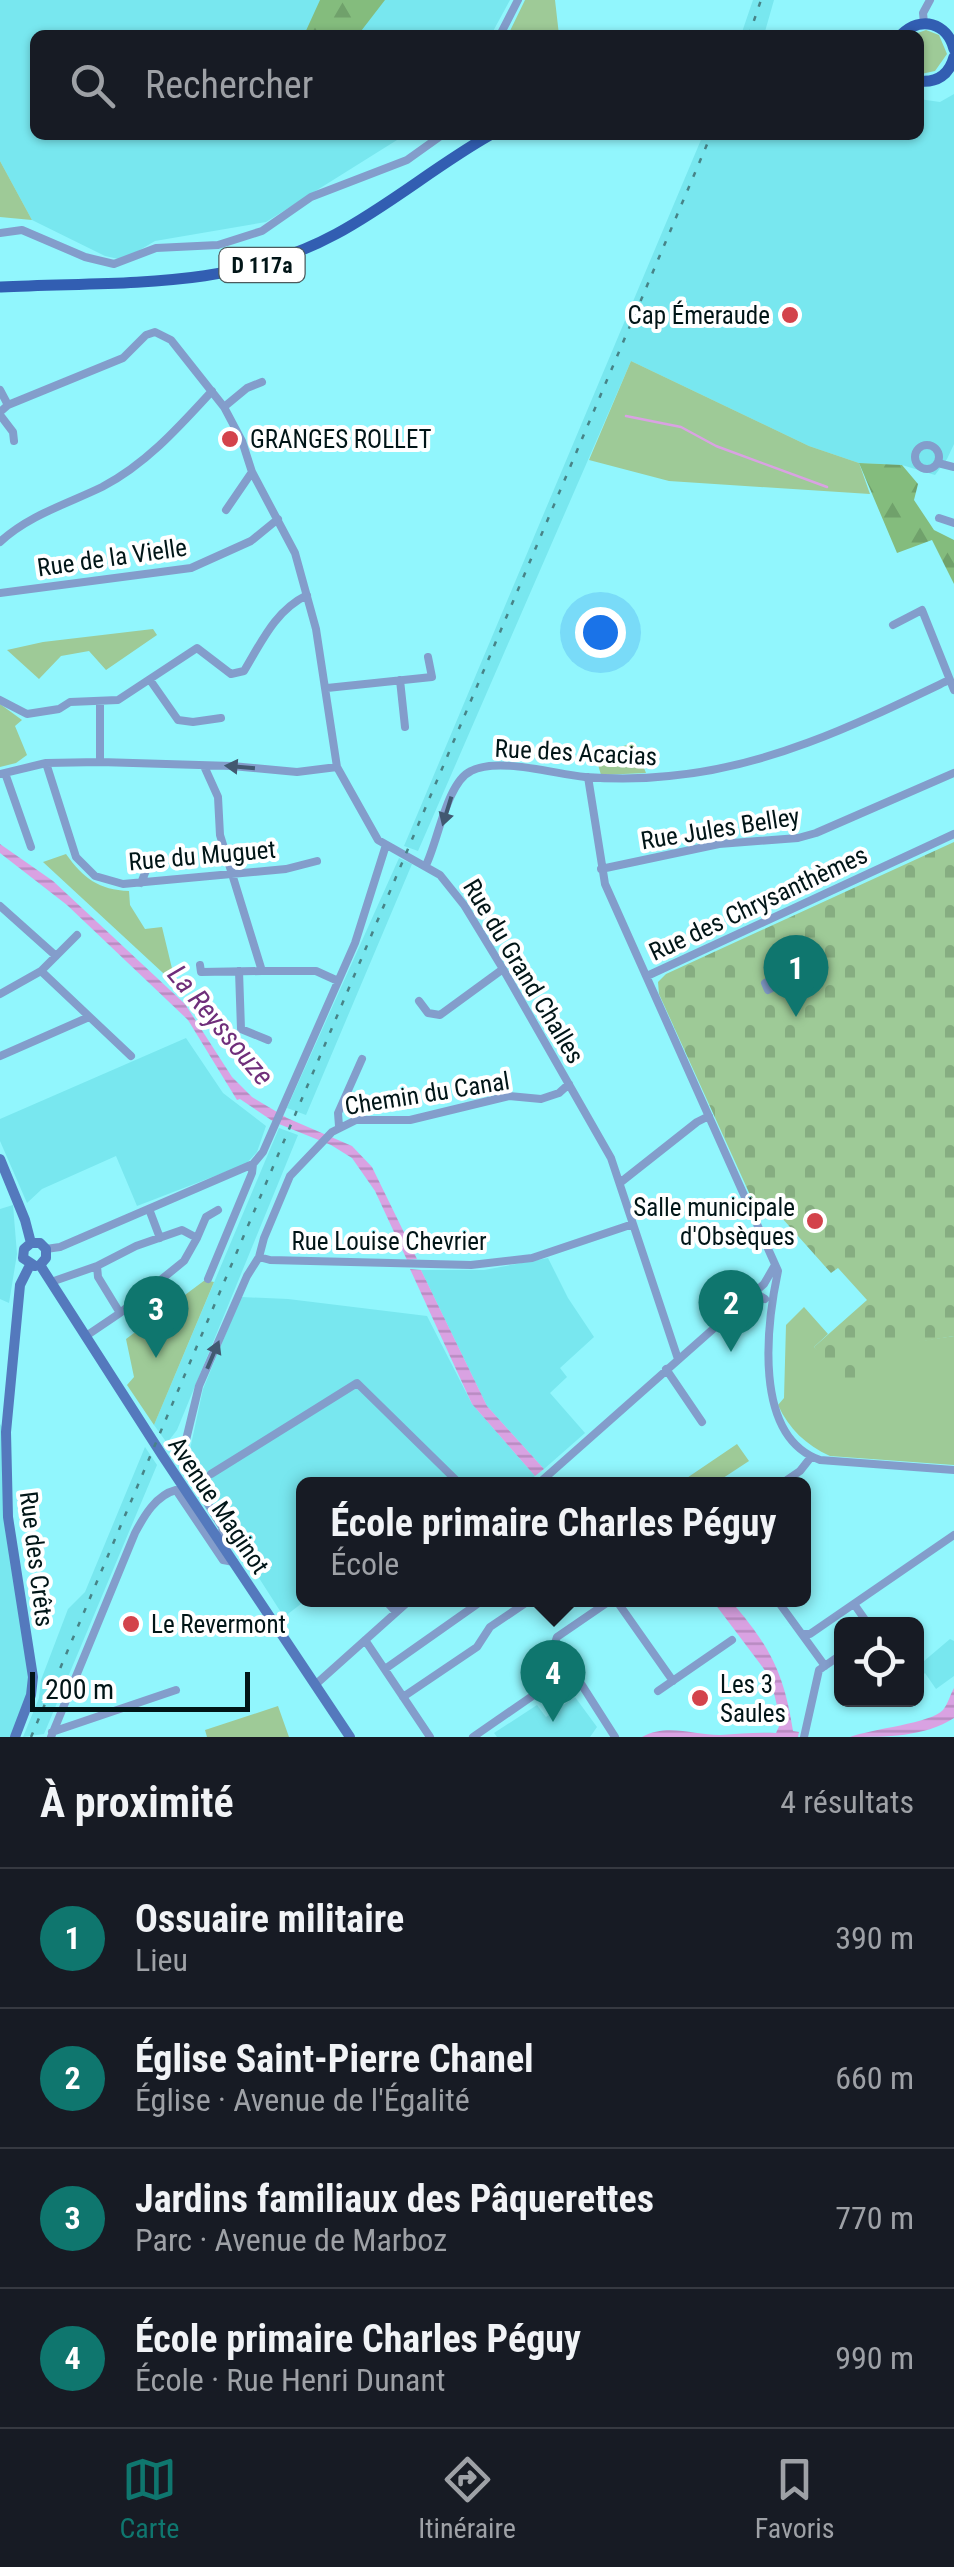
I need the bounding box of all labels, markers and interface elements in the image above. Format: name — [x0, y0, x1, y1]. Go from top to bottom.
search box — [30, 30, 924, 140]
icon: search — [65, 58, 120, 113]
text: Rechercher — [145, 63, 313, 107]
road number: D 117a — [220, 248, 304, 282]
place label: Cap Émeraude — [628, 300, 770, 330]
marker: Cap Émeraude — [779, 304, 801, 326]
place label: GRANGES ROLLET — [250, 425, 432, 454]
marker: GRANGES ROLLET — [219, 428, 241, 450]
street label: Rue de la Vielle — [35, 533, 189, 582]
your location — [575, 607, 626, 658]
street label: Rue des Acacias — [494, 734, 658, 771]
one-way arrow — [224, 759, 256, 775]
one-way arrow — [439, 796, 454, 827]
street label: Rue Jules Belley — [639, 802, 802, 855]
street label: Rue du Muguet — [127, 835, 277, 876]
street label: Rue des Chrysanthèmes — [645, 840, 872, 967]
street label: Rue du Grand Challes — [457, 874, 590, 1069]
pin: 1 — [764, 934, 828, 1017]
water label: La Reyssouze — [161, 959, 280, 1092]
street label: Chemin du Canal — [343, 1066, 512, 1121]
place label: Salle municipale d'Obsèques — [633, 1193, 795, 1251]
marker: Salle municipale d'Obsèques — [804, 1210, 826, 1232]
street label: Rue Louise Chevrier — [291, 1227, 487, 1256]
pin: 2 — [698, 1270, 764, 1352]
pin: 3 — [124, 1276, 188, 1358]
one-way arrow — [205, 1340, 221, 1370]
street label: Avenue Maginot — [162, 1431, 275, 1579]
popup — [296, 1477, 811, 1607]
street label: Rue des Crêts — [14, 1490, 59, 1628]
text: École primaire Charles Péguy — [331, 1501, 776, 1545]
text: École — [331, 1545, 399, 1583]
place label: Le Revermont — [151, 1610, 286, 1639]
marker: Le Revermont — [120, 1613, 142, 1635]
map controls — [834, 1617, 924, 1707]
button: locate — [834, 1617, 924, 1707]
pin: 4 — [520, 1640, 586, 1722]
scale bar — [30, 1667, 250, 1712]
place label: Les 3 Saules — [720, 1670, 786, 1728]
text: 200 m — [45, 1673, 114, 1706]
marker: Les 3 Saules — [689, 1687, 711, 1709]
text: À proximité — [40, 1778, 233, 1827]
text: 4 résultats — [780, 1783, 914, 1821]
text: Ossuaire militaire — [135, 1897, 404, 1941]
text: 1 — [64, 1919, 81, 1957]
text: 390 m — [835, 1919, 914, 1957]
text: Lieu — [135, 1941, 188, 1979]
text: Église Saint-Pierre Chanel — [135, 2037, 534, 2081]
text: 2 — [64, 2059, 81, 2097]
text: 660 m — [835, 2059, 914, 2097]
text: Église · Avenue de l'Égalité — [135, 2081, 470, 2119]
text: Jardins familiaux des Pâquerettes — [135, 2177, 654, 2221]
text: 3 — [64, 2199, 81, 2237]
text: 770 m — [835, 2199, 914, 2237]
text: Parc · Avenue de Marboz — [135, 2221, 447, 2259]
text: École primaire Charles Péguy — [135, 2317, 581, 2361]
text: 4 — [64, 2339, 81, 2377]
text: 990 m — [835, 2339, 914, 2377]
text: École · Rue Henri Dunant — [135, 2361, 445, 2399]
tab: Carte — [119, 2452, 179, 2545]
tab: Itinéraire — [418, 2452, 516, 2545]
tab: Favoris — [755, 2452, 835, 2545]

